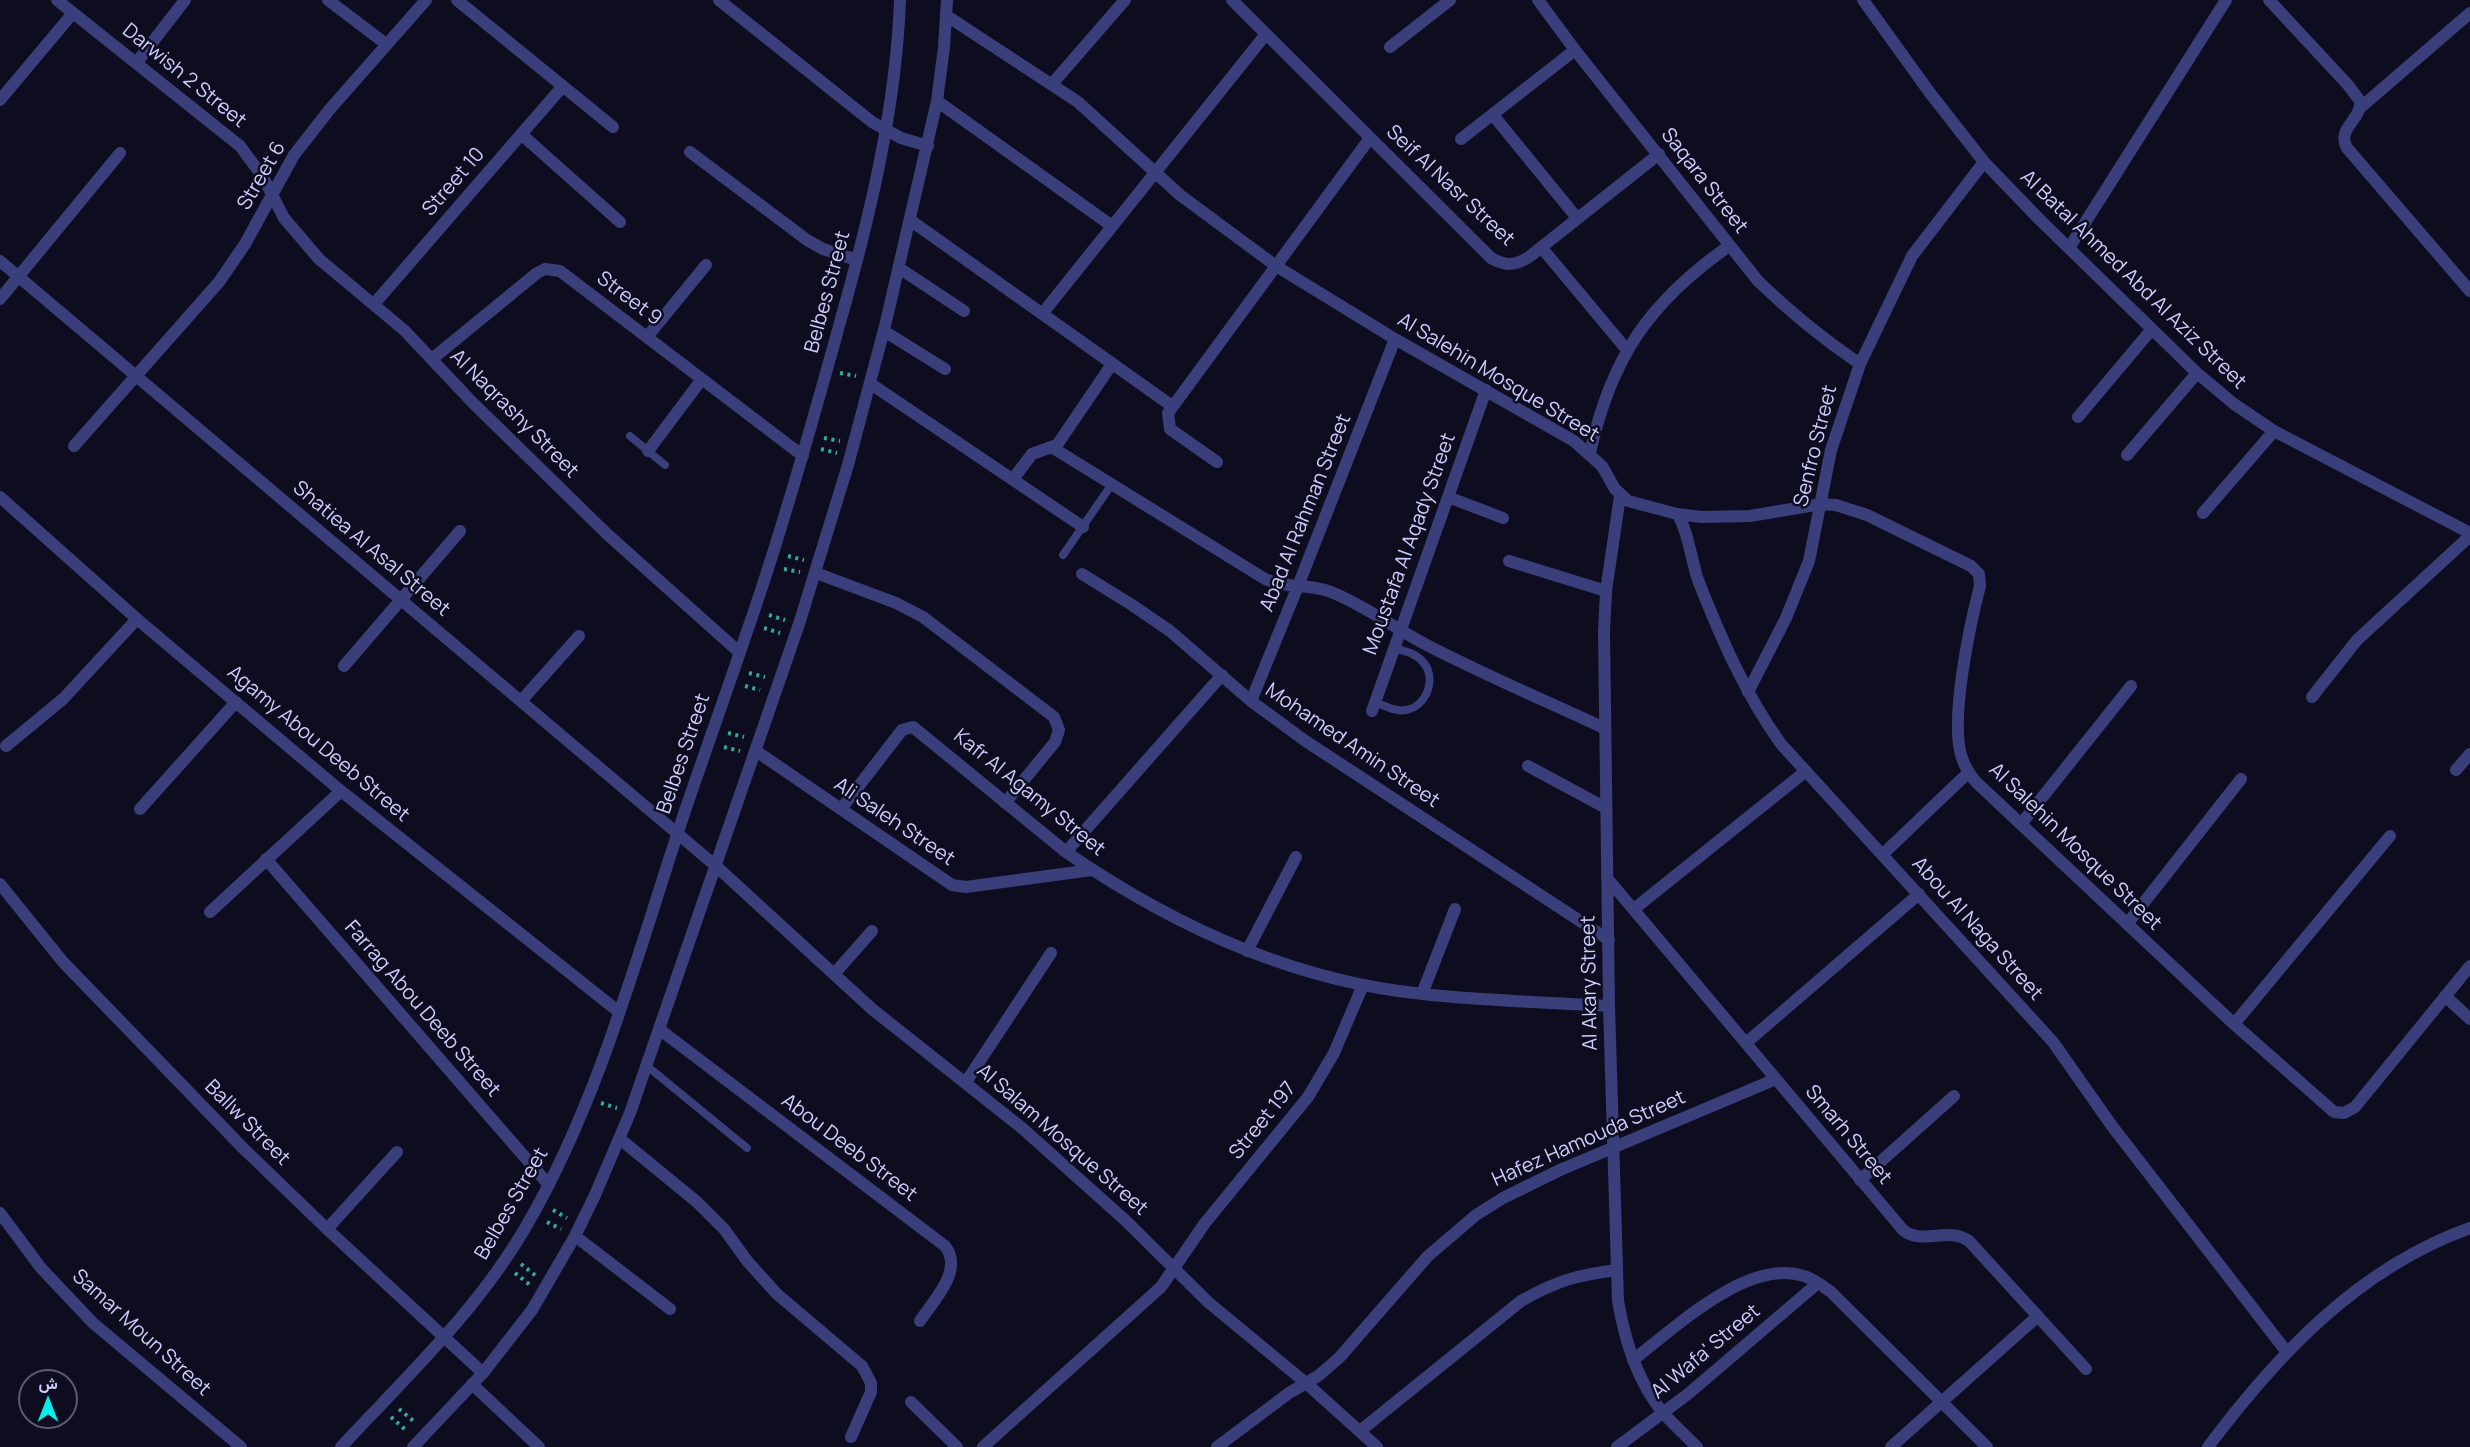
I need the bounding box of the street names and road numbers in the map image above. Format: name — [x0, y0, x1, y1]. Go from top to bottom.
street label: Darwish 2 Street — [117, 19, 251, 133]
street label: Seif Al Nasr Street — [1381, 120, 1519, 252]
street label: Saqara Street — [1655, 124, 1753, 238]
street label: Street 6 — [233, 137, 291, 215]
street label: Street 10 — [418, 143, 490, 221]
street label: Al Batal Ahmed Abd Al Aziz Street — [2015, 166, 2251, 394]
street label: Belbes Street — [800, 228, 856, 356]
street label: Street 9 — [592, 267, 666, 331]
street label: Al Salehin Mosque Street — [1393, 308, 1603, 448]
street label: Al Naqrashy Street — [445, 345, 583, 483]
street label: Senfro Street — [1789, 383, 1843, 509]
street label: Abad Al Rahman Street — [1255, 411, 1357, 615]
street label: Moustafa Al Aqady Street — [1359, 430, 1461, 658]
street label: Shatiea Al Asal Street — [288, 476, 454, 622]
street label: Agamy Abou Deeb Street — [222, 661, 414, 827]
street label: Mohamed Amin Street — [1260, 679, 1444, 813]
street label: Belbes Street — [652, 691, 716, 817]
street label: Kafr Al Agamy Street — [948, 724, 1110, 862]
street label: Al Salehin Mosque Street — [1984, 758, 2166, 936]
street label: Ali Saleh Street — [829, 773, 959, 871]
street label: Abou Al Naga Street — [1907, 853, 2047, 1005]
street label: Al Akary Street — [1577, 915, 1603, 1051]
street label: Farrag Abou Deeb Street — [339, 916, 505, 1102]
street label: Al Salam Mosque Street — [972, 1059, 1152, 1221]
street label: Ballw Street — [199, 1075, 295, 1171]
street label: Street 197 — [1224, 1077, 1302, 1165]
street label: Smarh Street — [1800, 1080, 1896, 1190]
street label: Hafez Hamouda Street — [1489, 1086, 1689, 1192]
street label: Abou Deeb Street — [776, 1089, 922, 1207]
street label: Belbes Street — [470, 1144, 554, 1264]
street label: Samar Moun Street — [67, 1265, 215, 1401]
street label: Al Wafa' Street — [1647, 1299, 1765, 1405]

